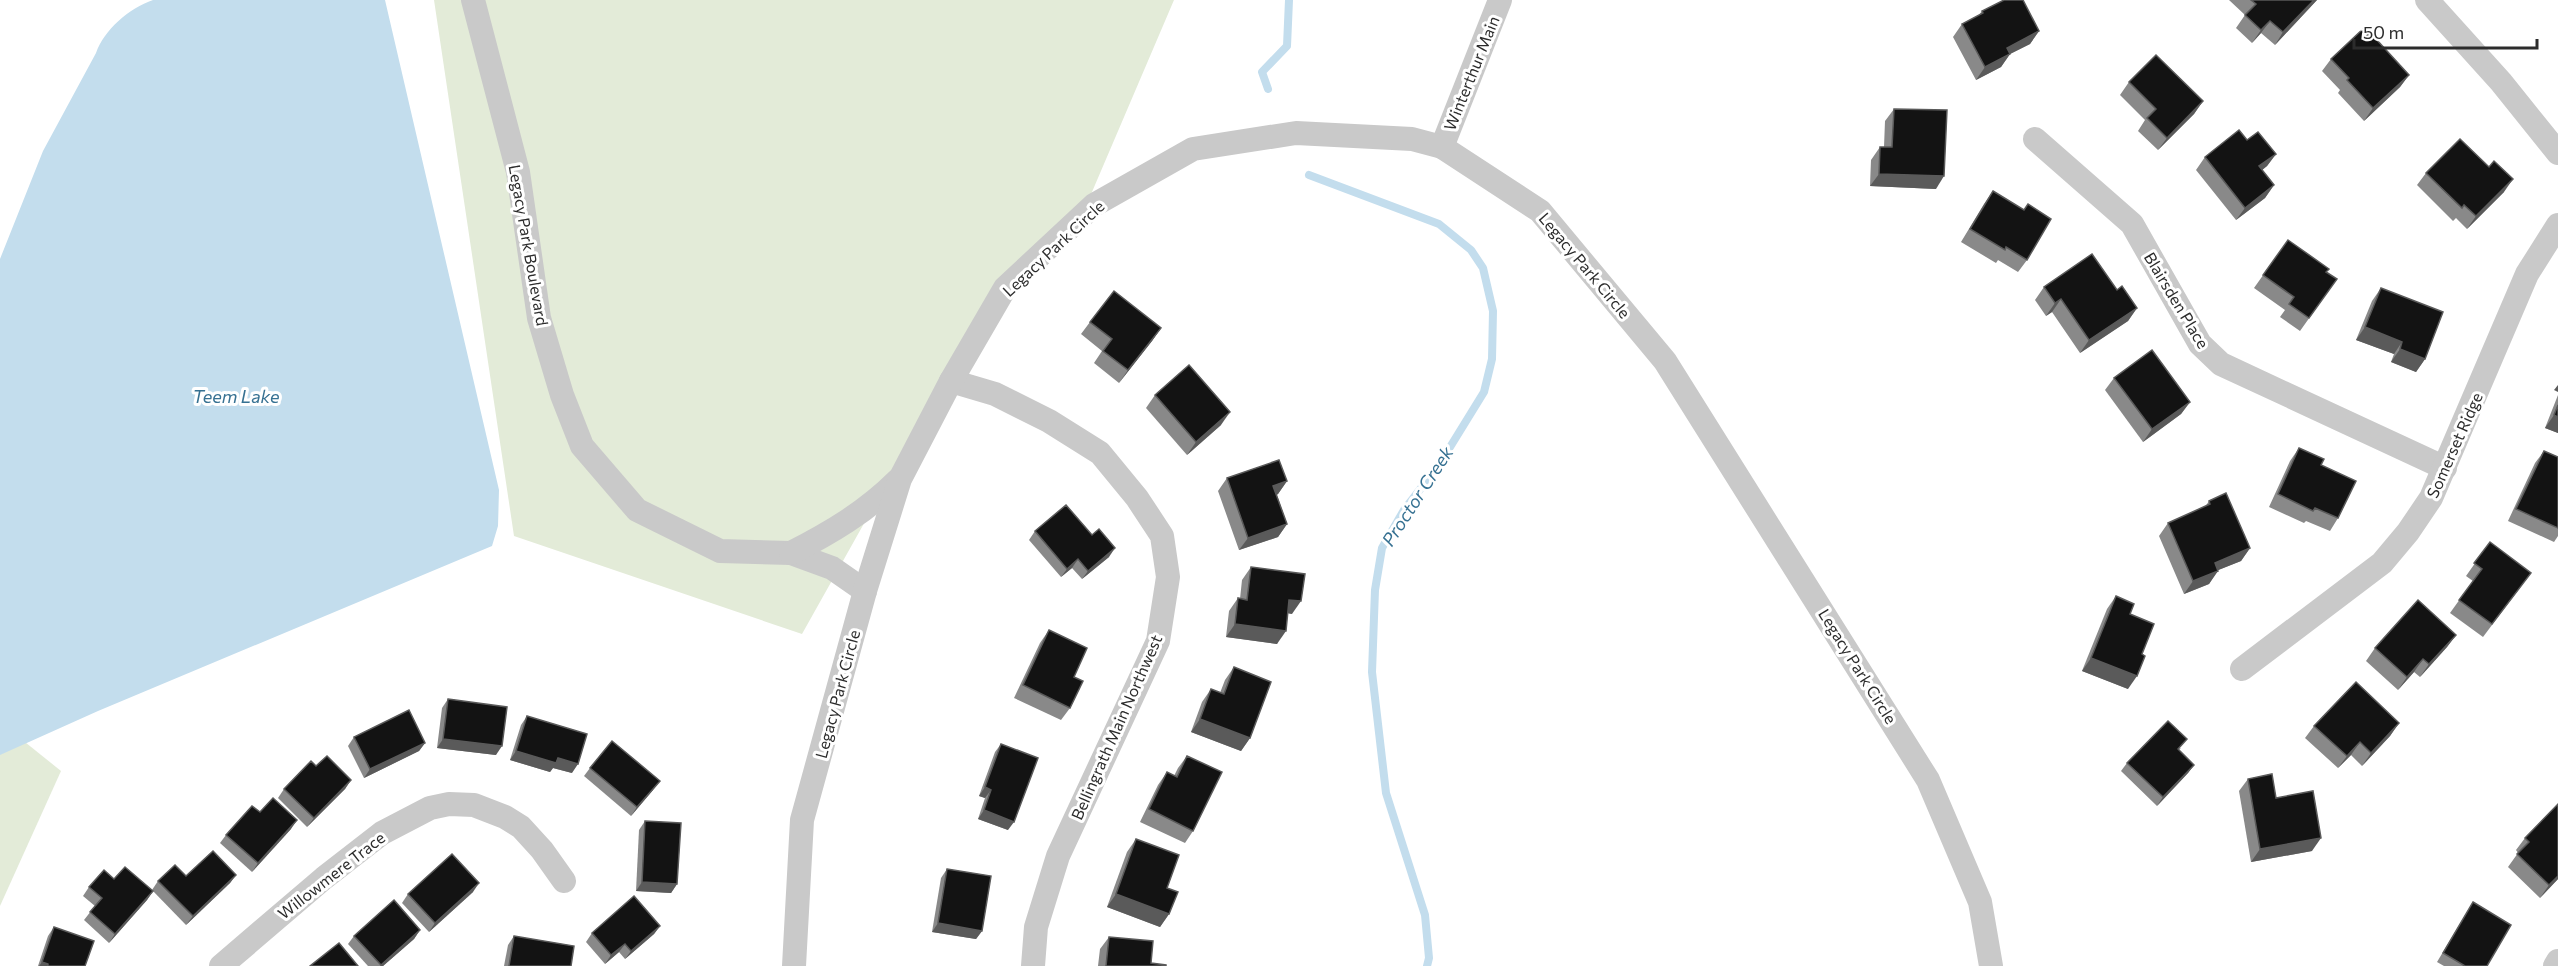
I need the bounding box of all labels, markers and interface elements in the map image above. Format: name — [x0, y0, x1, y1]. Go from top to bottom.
scale bar — [2354, 12, 2537, 50]
street label: Winterthur Main — [1439, 13, 1503, 133]
text: 50 m — [2363, 21, 2404, 43]
street label: Legacy Park Boulevard — [505, 163, 553, 327]
street label: Legacy Park Circle — [998, 196, 1108, 300]
street label: Legacy Park Circle — [1535, 208, 1635, 322]
street label: Blairsden Place — [2141, 248, 2213, 352]
water label: Teem Lake — [193, 385, 280, 407]
street label: Somerset Ridge — [2422, 389, 2486, 501]
water label: Proctor Creek — [1377, 441, 1458, 550]
street label: Legacy Park Circle — [1815, 605, 1901, 727]
street label: Legacy Park Circle — [811, 628, 863, 760]
street label: Bellingrath Main Northwest — [1067, 631, 1166, 822]
street label: Willowmere Trace — [274, 827, 388, 923]

